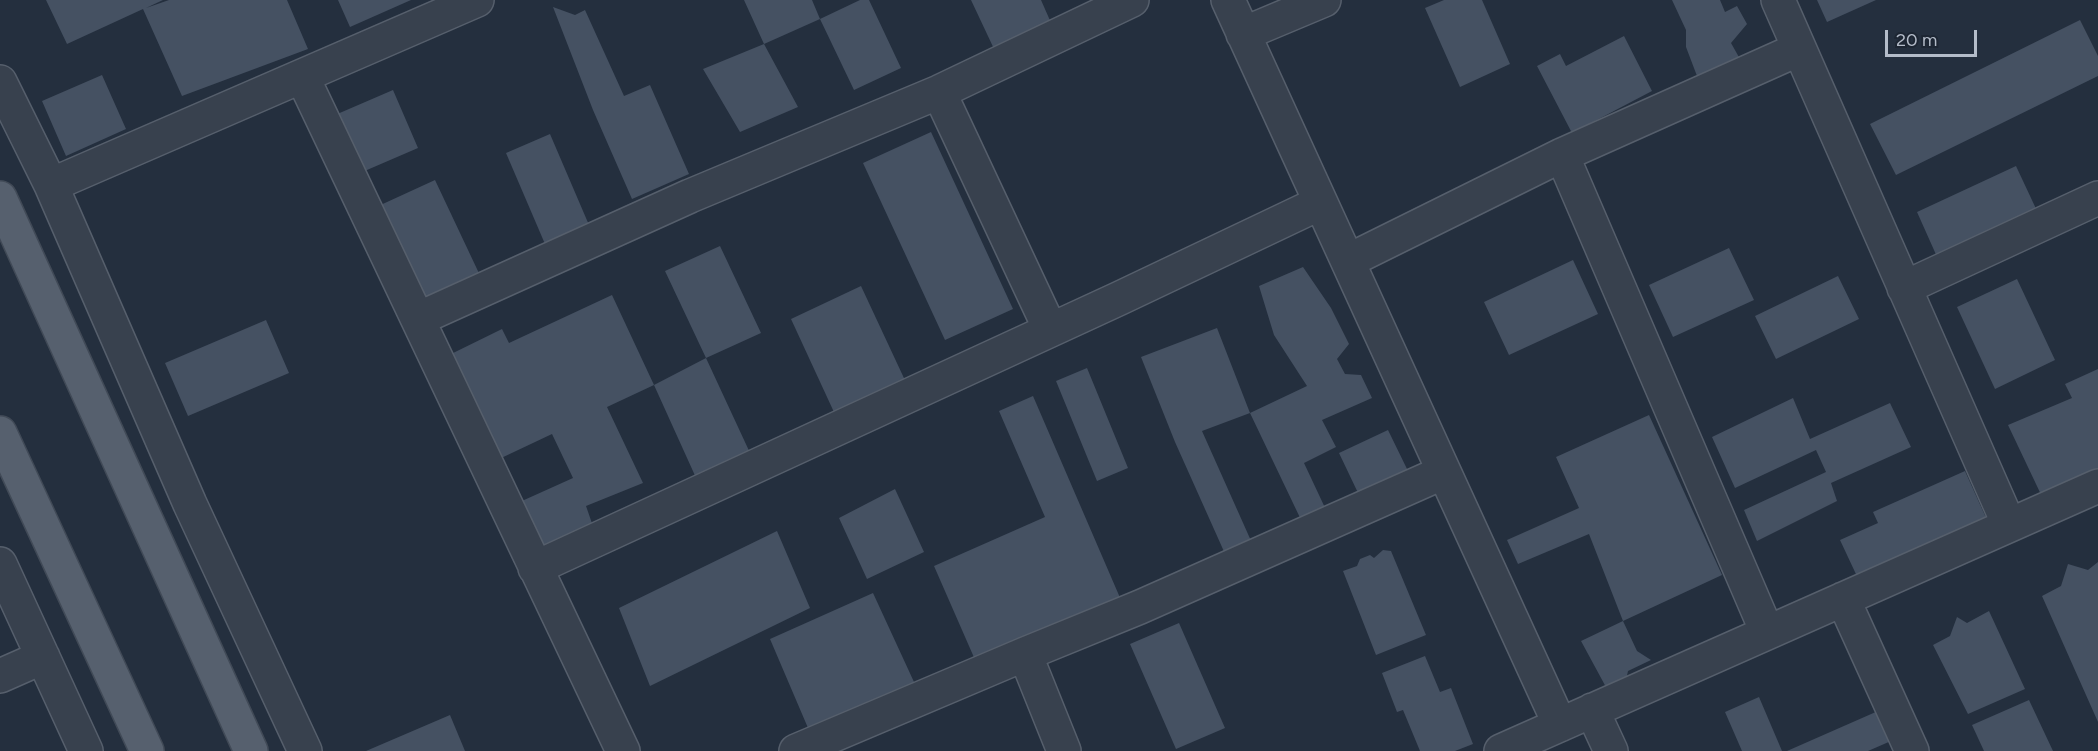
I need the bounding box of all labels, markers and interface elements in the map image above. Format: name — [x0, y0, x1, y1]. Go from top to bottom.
scale bar — [1888, 18, 1980, 56]
text: 20 m — [1896, 29, 1937, 51]

